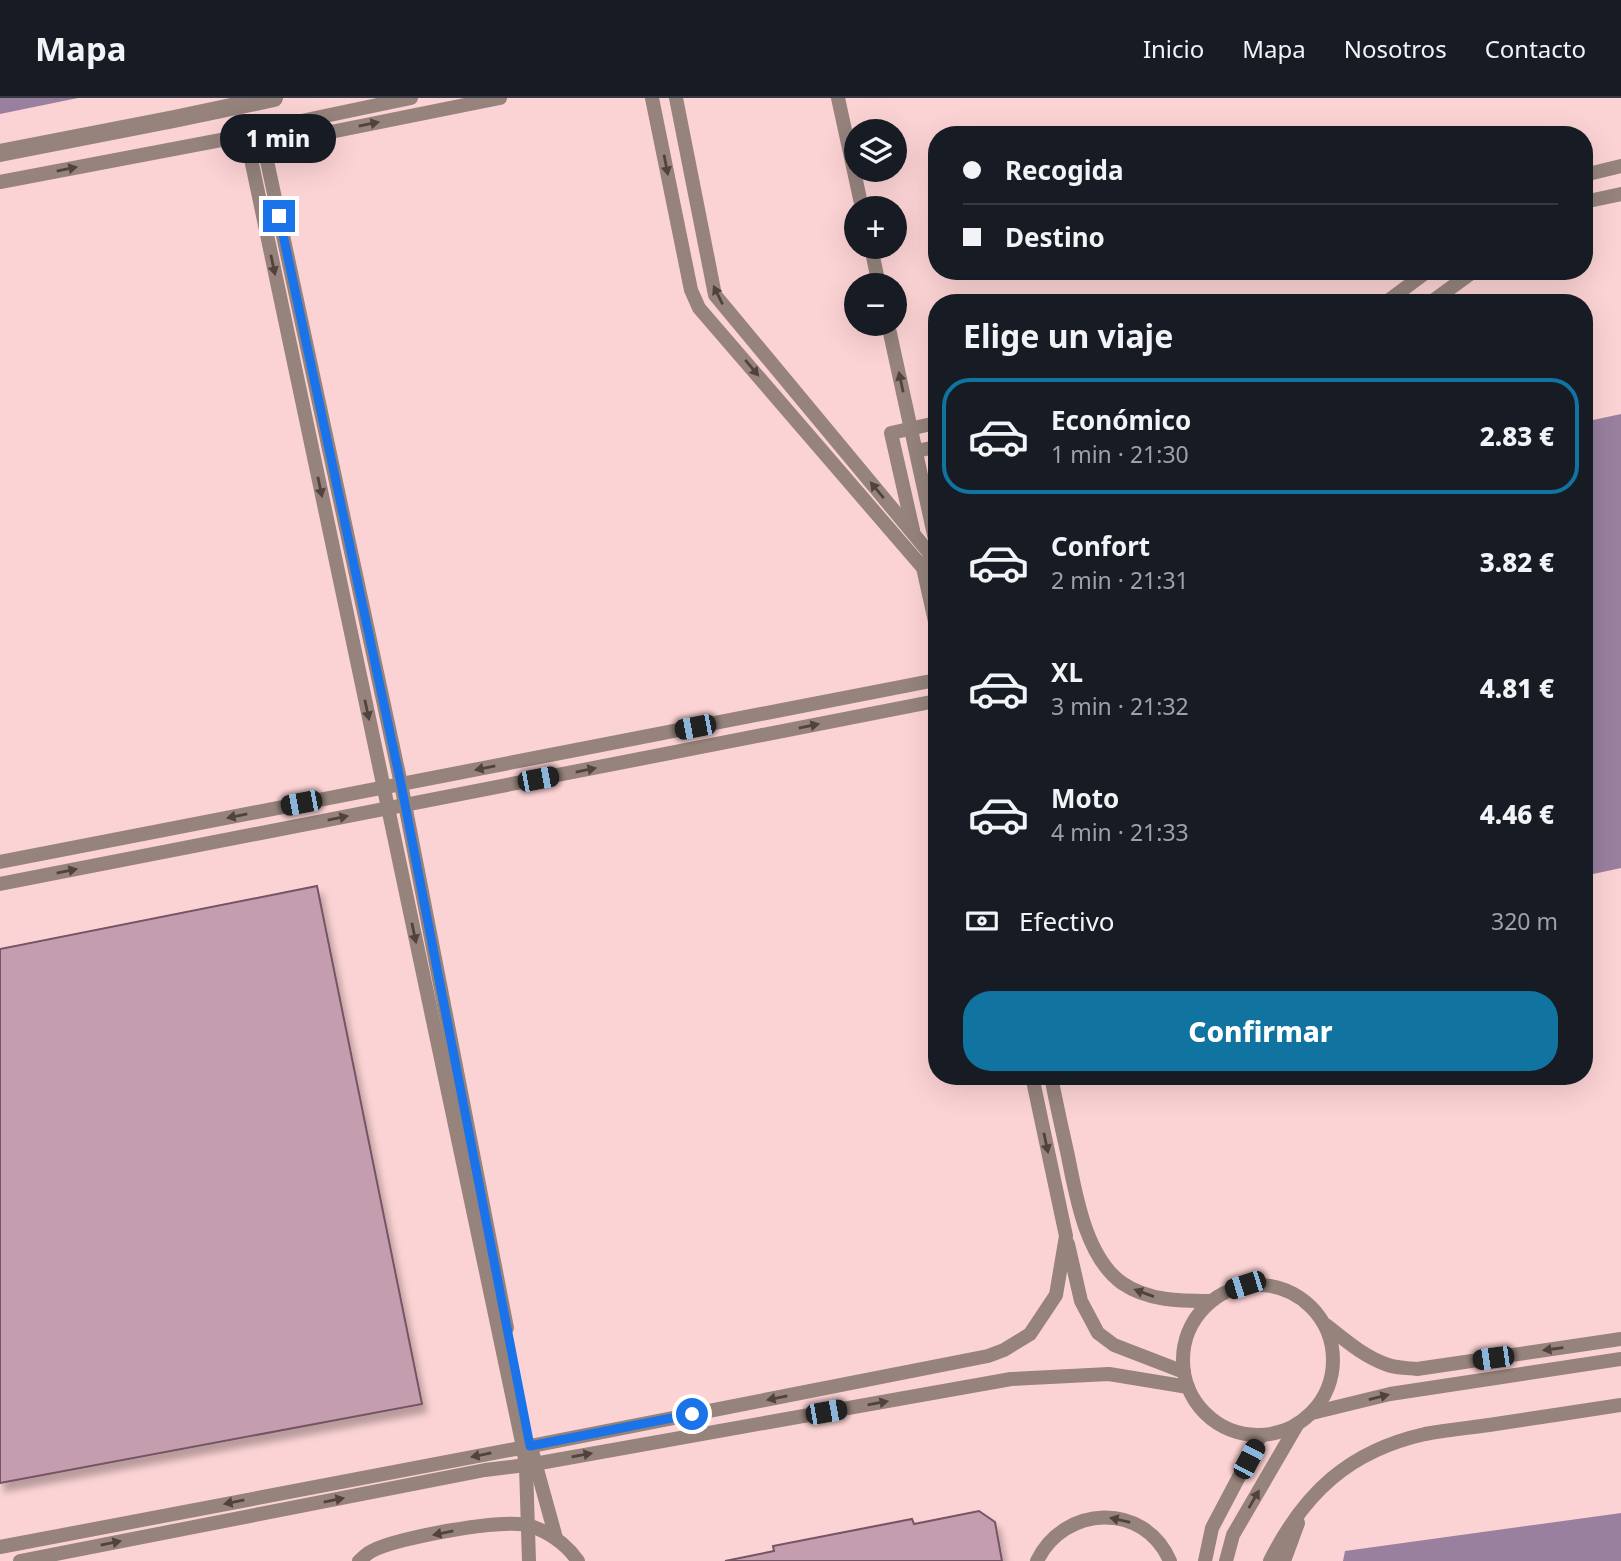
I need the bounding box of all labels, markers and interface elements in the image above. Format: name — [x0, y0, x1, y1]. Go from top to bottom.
text: Mapa — [35, 26, 127, 71]
text: Inicio — [1143, 32, 1204, 65]
text: Mapa — [1242, 32, 1306, 65]
text: Nosotros — [1344, 32, 1447, 65]
text: Contacto — [1485, 32, 1586, 65]
callout: 1 min — [221, 115, 337, 164]
one-way arrow — [358, 119, 380, 130]
map controls — [844, 119, 907, 336]
button: layers — [844, 119, 907, 182]
text: 1 min — [246, 122, 310, 154]
text: Recogida — [1005, 152, 1123, 188]
one-way arrow — [660, 154, 671, 176]
one-way arrow — [56, 164, 78, 175]
button: + — [844, 196, 907, 259]
route end — [263, 200, 295, 232]
text: Destino — [1005, 219, 1105, 255]
one-way arrow — [268, 254, 279, 276]
button: − — [844, 273, 907, 336]
one-way arrow — [713, 284, 725, 304]
text: Elige un viaje — [963, 314, 1173, 357]
one-way arrow — [744, 360, 759, 377]
one-way arrow — [895, 371, 906, 393]
text: Económico — [1051, 402, 1191, 438]
icon: car — [967, 405, 1030, 468]
text: 2.83 € — [1480, 418, 1554, 454]
text: 1 min · 21:30 — [1051, 438, 1189, 470]
one-way arrow — [315, 476, 326, 498]
one-way arrow — [870, 481, 885, 498]
text: Confort — [1051, 528, 1150, 564]
icon: car — [967, 531, 1030, 594]
text: 3.82 € — [1480, 544, 1554, 580]
text: 2 min · 21:31 — [1051, 564, 1189, 596]
text: XL — [1051, 654, 1083, 690]
icon: car — [967, 657, 1030, 720]
text: 4.81 € — [1480, 670, 1554, 706]
text: 3 min · 21:32 — [1051, 690, 1189, 722]
one-way arrow — [361, 699, 372, 721]
car — [673, 713, 718, 741]
one-way arrow — [798, 720, 820, 731]
one-way arrow — [473, 762, 495, 773]
one-way arrow — [575, 764, 597, 775]
car — [516, 765, 561, 793]
text: Moto — [1051, 780, 1119, 816]
icon: car — [967, 783, 1030, 846]
car — [279, 789, 324, 817]
text: 4.46 € — [1480, 796, 1554, 832]
one-way arrow — [226, 811, 248, 822]
one-way arrow — [327, 812, 349, 823]
text: 4 min · 21:33 — [1051, 816, 1189, 848]
one-way arrow — [56, 866, 78, 877]
icon: cash — [963, 902, 1001, 940]
text: Efectivo — [1019, 903, 1115, 939]
text: 320 m — [1491, 905, 1558, 937]
one-way arrow — [408, 922, 419, 944]
button: Confirmar — [963, 991, 1558, 1071]
one-way arrow — [1041, 1132, 1052, 1154]
car — [1222, 1269, 1269, 1301]
one-way arrow — [1133, 1287, 1154, 1298]
one-way arrow — [1542, 1344, 1564, 1355]
car — [1471, 1345, 1516, 1371]
one-way arrow — [1368, 1391, 1390, 1402]
one-way arrow — [766, 1392, 788, 1403]
one-way arrow — [868, 1397, 890, 1408]
route start — [676, 1398, 708, 1430]
car — [804, 1398, 849, 1426]
car — [1230, 1436, 1269, 1482]
one-way arrow — [470, 1449, 492, 1460]
one-way arrow — [571, 1449, 593, 1460]
one-way arrow — [1247, 1490, 1260, 1509]
one-way arrow — [323, 1494, 345, 1505]
one-way arrow — [223, 1497, 245, 1508]
one-way arrow — [1108, 1514, 1130, 1525]
one-way arrow — [432, 1527, 454, 1538]
one-way arrow — [100, 1538, 122, 1549]

